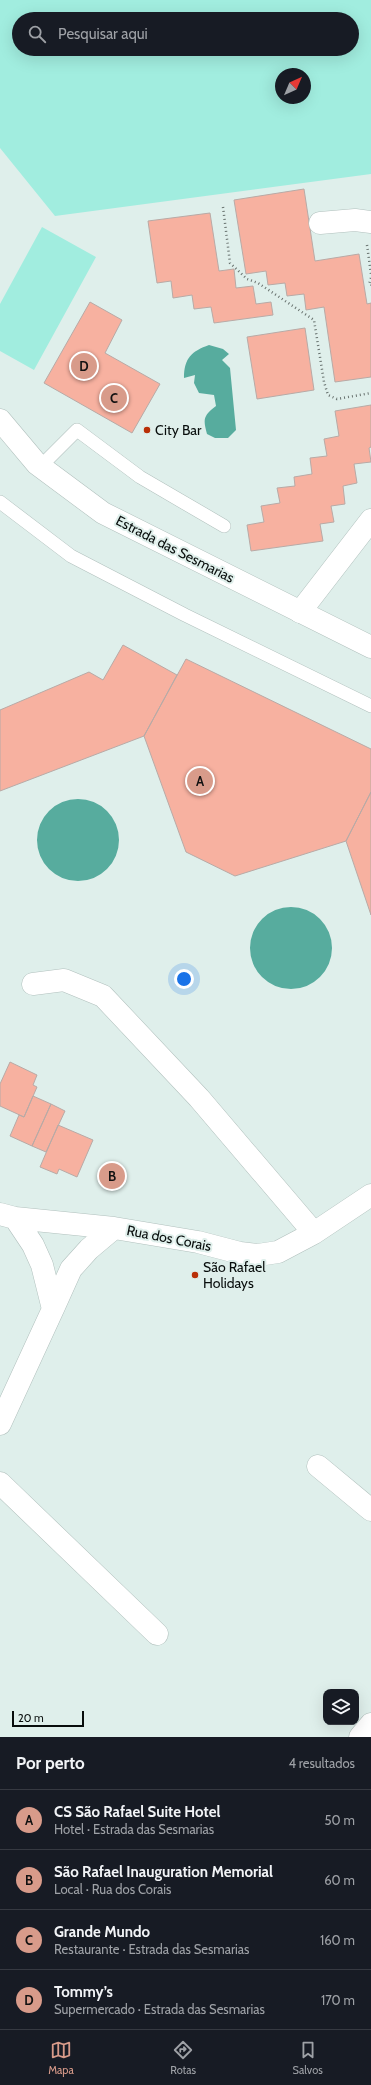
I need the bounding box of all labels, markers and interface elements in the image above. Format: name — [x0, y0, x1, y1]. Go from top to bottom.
search box — [12, 12, 359, 56]
icon: search — [26, 23, 48, 45]
text: Pesquisar aqui — [58, 25, 148, 43]
north arrow — [275, 68, 311, 104]
pin: D — [71, 351, 97, 381]
pin: C — [101, 383, 127, 413]
place label: City Bar — [155, 421, 202, 439]
marker: City Bar — [142, 425, 152, 435]
street label: Estrada das Sesmarias — [113, 511, 237, 587]
pin: A — [187, 766, 213, 796]
your location — [174, 969, 194, 989]
pin: B — [99, 1161, 125, 1191]
street label: Rua dos Corais — [125, 1221, 213, 1255]
place label: São Rafael Holidays — [203, 1258, 266, 1292]
marker: São Rafael Holidays — [190, 1270, 200, 1280]
map controls — [323, 1689, 359, 1725]
button: layers — [323, 1689, 359, 1725]
scale bar — [12, 1709, 84, 1728]
text: 20 m — [18, 1711, 44, 1725]
text: Por perto — [16, 1753, 85, 1773]
text: 4 resultados — [288, 1755, 355, 1771]
text: CS São Rafael Suite Hotel — [54, 1803, 220, 1821]
text: A — [25, 1812, 33, 1828]
text: 50 m — [325, 1812, 355, 1828]
text: Hotel · Estrada das Sesmarias — [54, 1821, 214, 1837]
text: São Rafael Inauguration Memorial — [54, 1863, 273, 1881]
text: B — [25, 1872, 33, 1888]
text: 60 m — [324, 1872, 355, 1888]
text: Local · Rua dos Corais — [54, 1881, 171, 1897]
text: Grande Mundo — [54, 1923, 150, 1941]
text: C — [25, 1932, 33, 1948]
text: 160 m — [320, 1932, 355, 1948]
text: Restaurante · Estrada das Sesmarias — [54, 1941, 249, 1957]
text: Tommy’s — [54, 1983, 113, 2001]
text: D — [24, 1992, 34, 2008]
text: 170 m — [321, 1992, 355, 2008]
text: Supermercado · Estrada das Sesmarias — [54, 2001, 265, 2017]
tab: Mapa — [48, 2039, 74, 2077]
tab: Rotas — [170, 2039, 196, 2077]
tab: Salvos — [293, 2039, 323, 2077]

